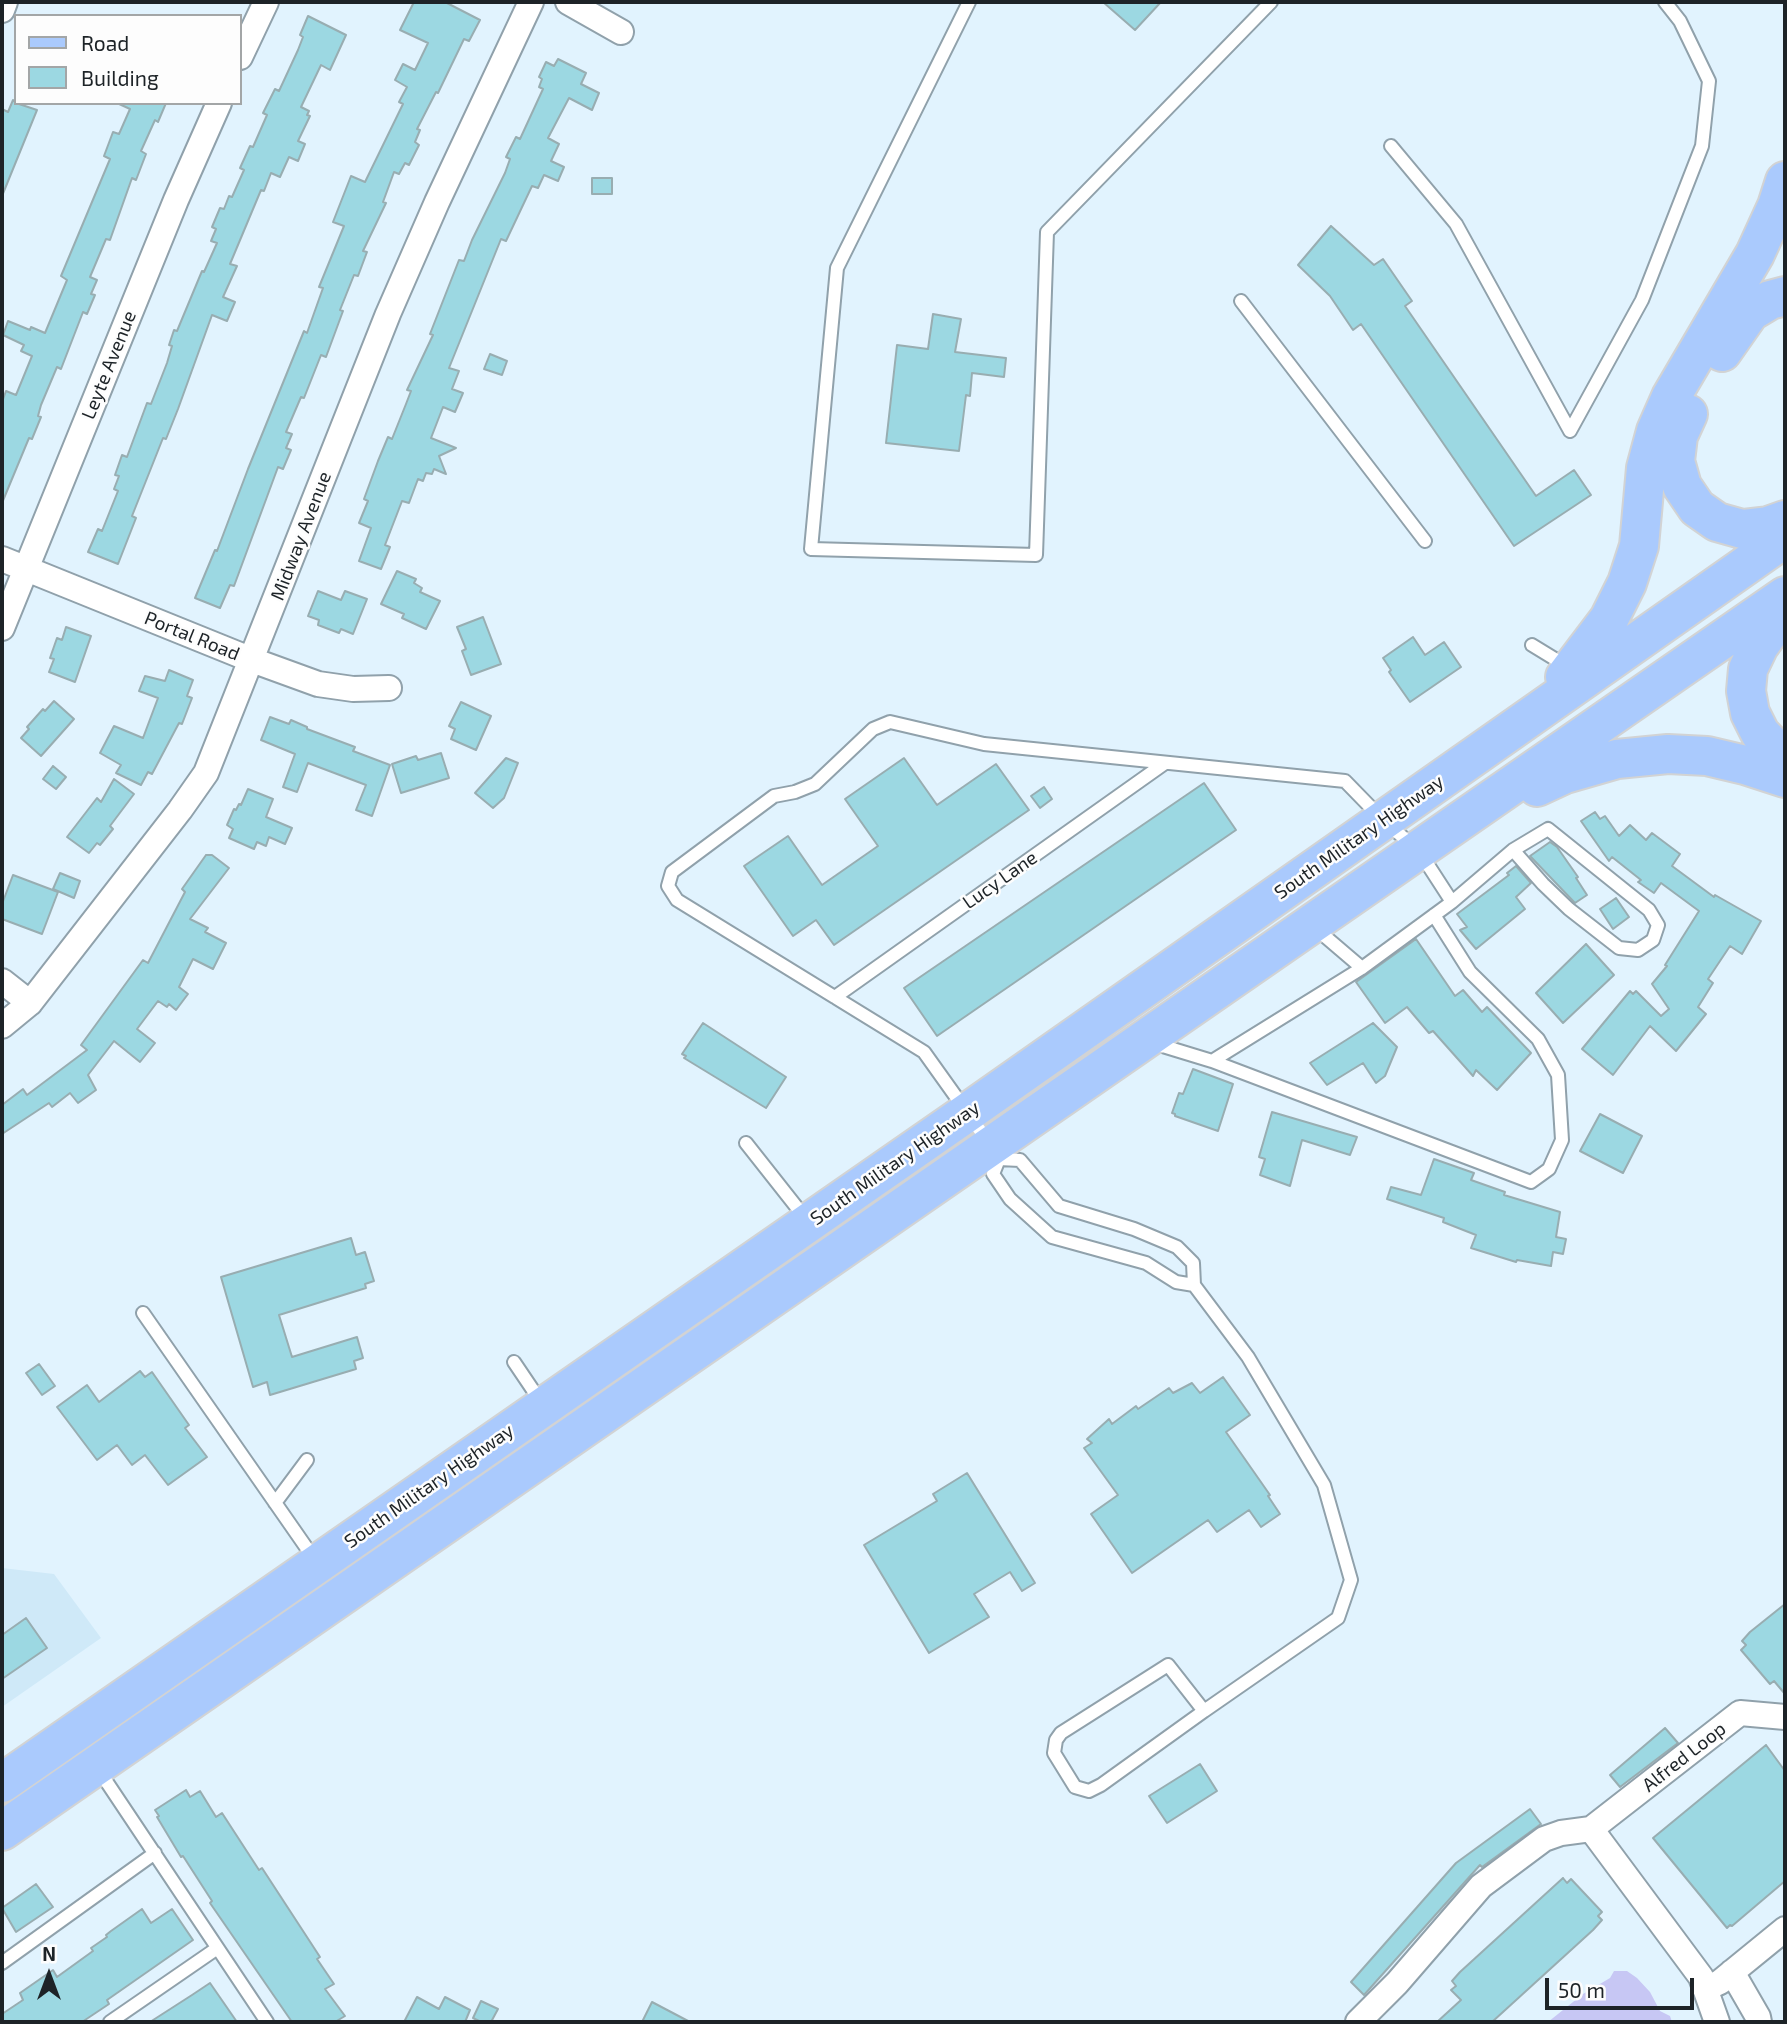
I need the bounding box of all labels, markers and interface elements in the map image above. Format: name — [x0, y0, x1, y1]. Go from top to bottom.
legend — [14, 14, 242, 105]
text: Road — [81, 30, 129, 55]
text: Building — [81, 65, 159, 90]
street label: Leyte Avenue — [77, 307, 141, 423]
street label: Midway Avenue — [266, 468, 336, 604]
street label: Portal Road — [141, 607, 243, 665]
street label: South Military Highway — [1270, 770, 1448, 904]
street label: Lucy Lane — [958, 846, 1042, 914]
street label: South Military Highway — [806, 1096, 984, 1230]
street label: South Military Highway — [340, 1419, 518, 1553]
street label: Alfred Loop — [1638, 1717, 1730, 1797]
north arrow — [14, 1940, 84, 2010]
text: N — [42, 1942, 56, 1965]
scale bar — [1549, 1965, 1698, 2009]
text: 50 m — [1558, 1977, 1605, 2002]

